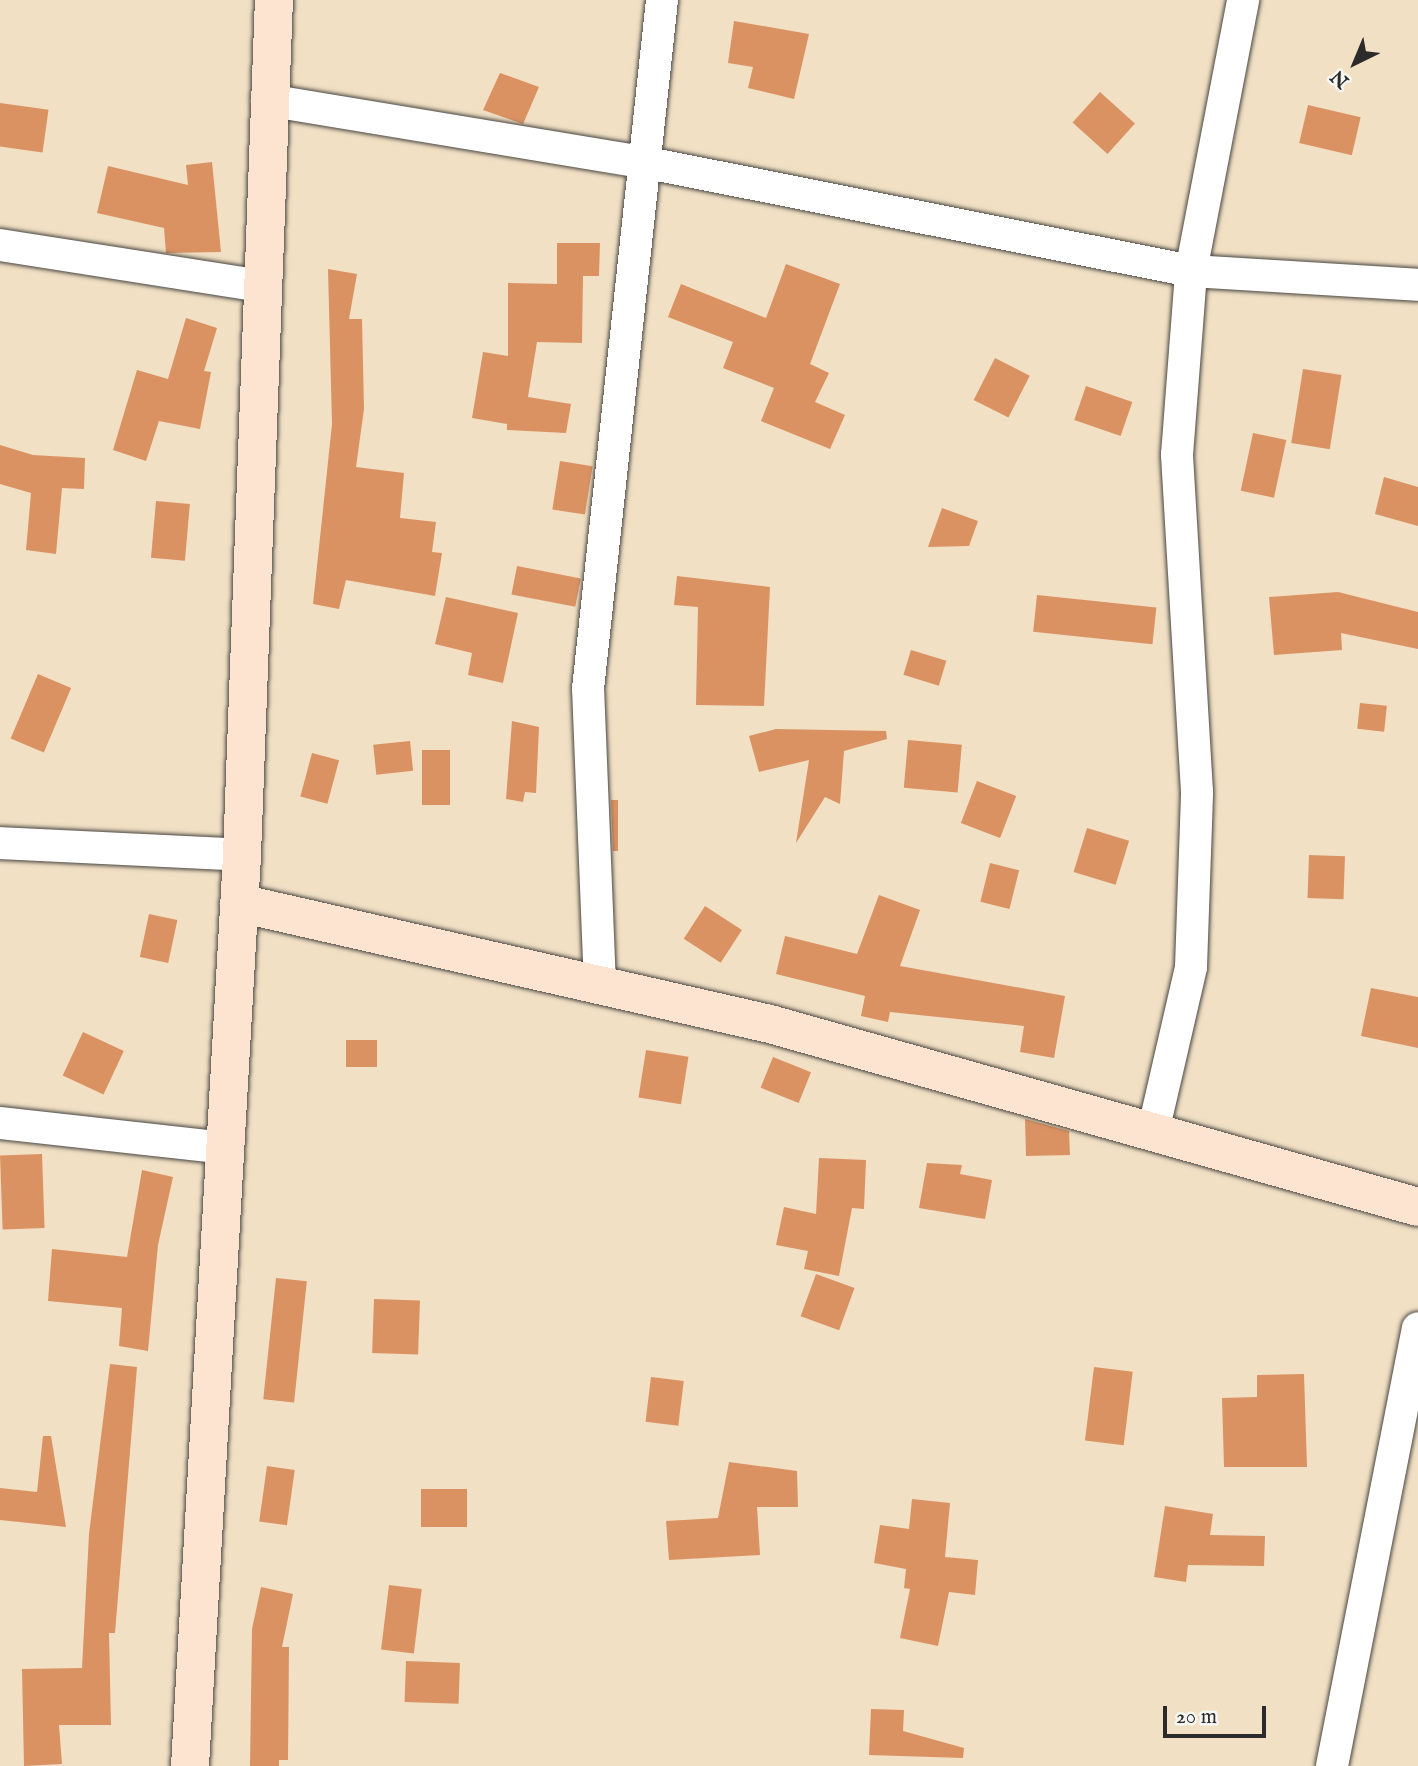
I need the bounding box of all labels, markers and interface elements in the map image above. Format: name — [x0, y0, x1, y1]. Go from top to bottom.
north arrow — [1320, 28, 1390, 98]
text: N — [1326, 64, 1355, 93]
scale bar — [1166, 1692, 1269, 1736]
text: 20 m — [1176, 1704, 1217, 1731]

